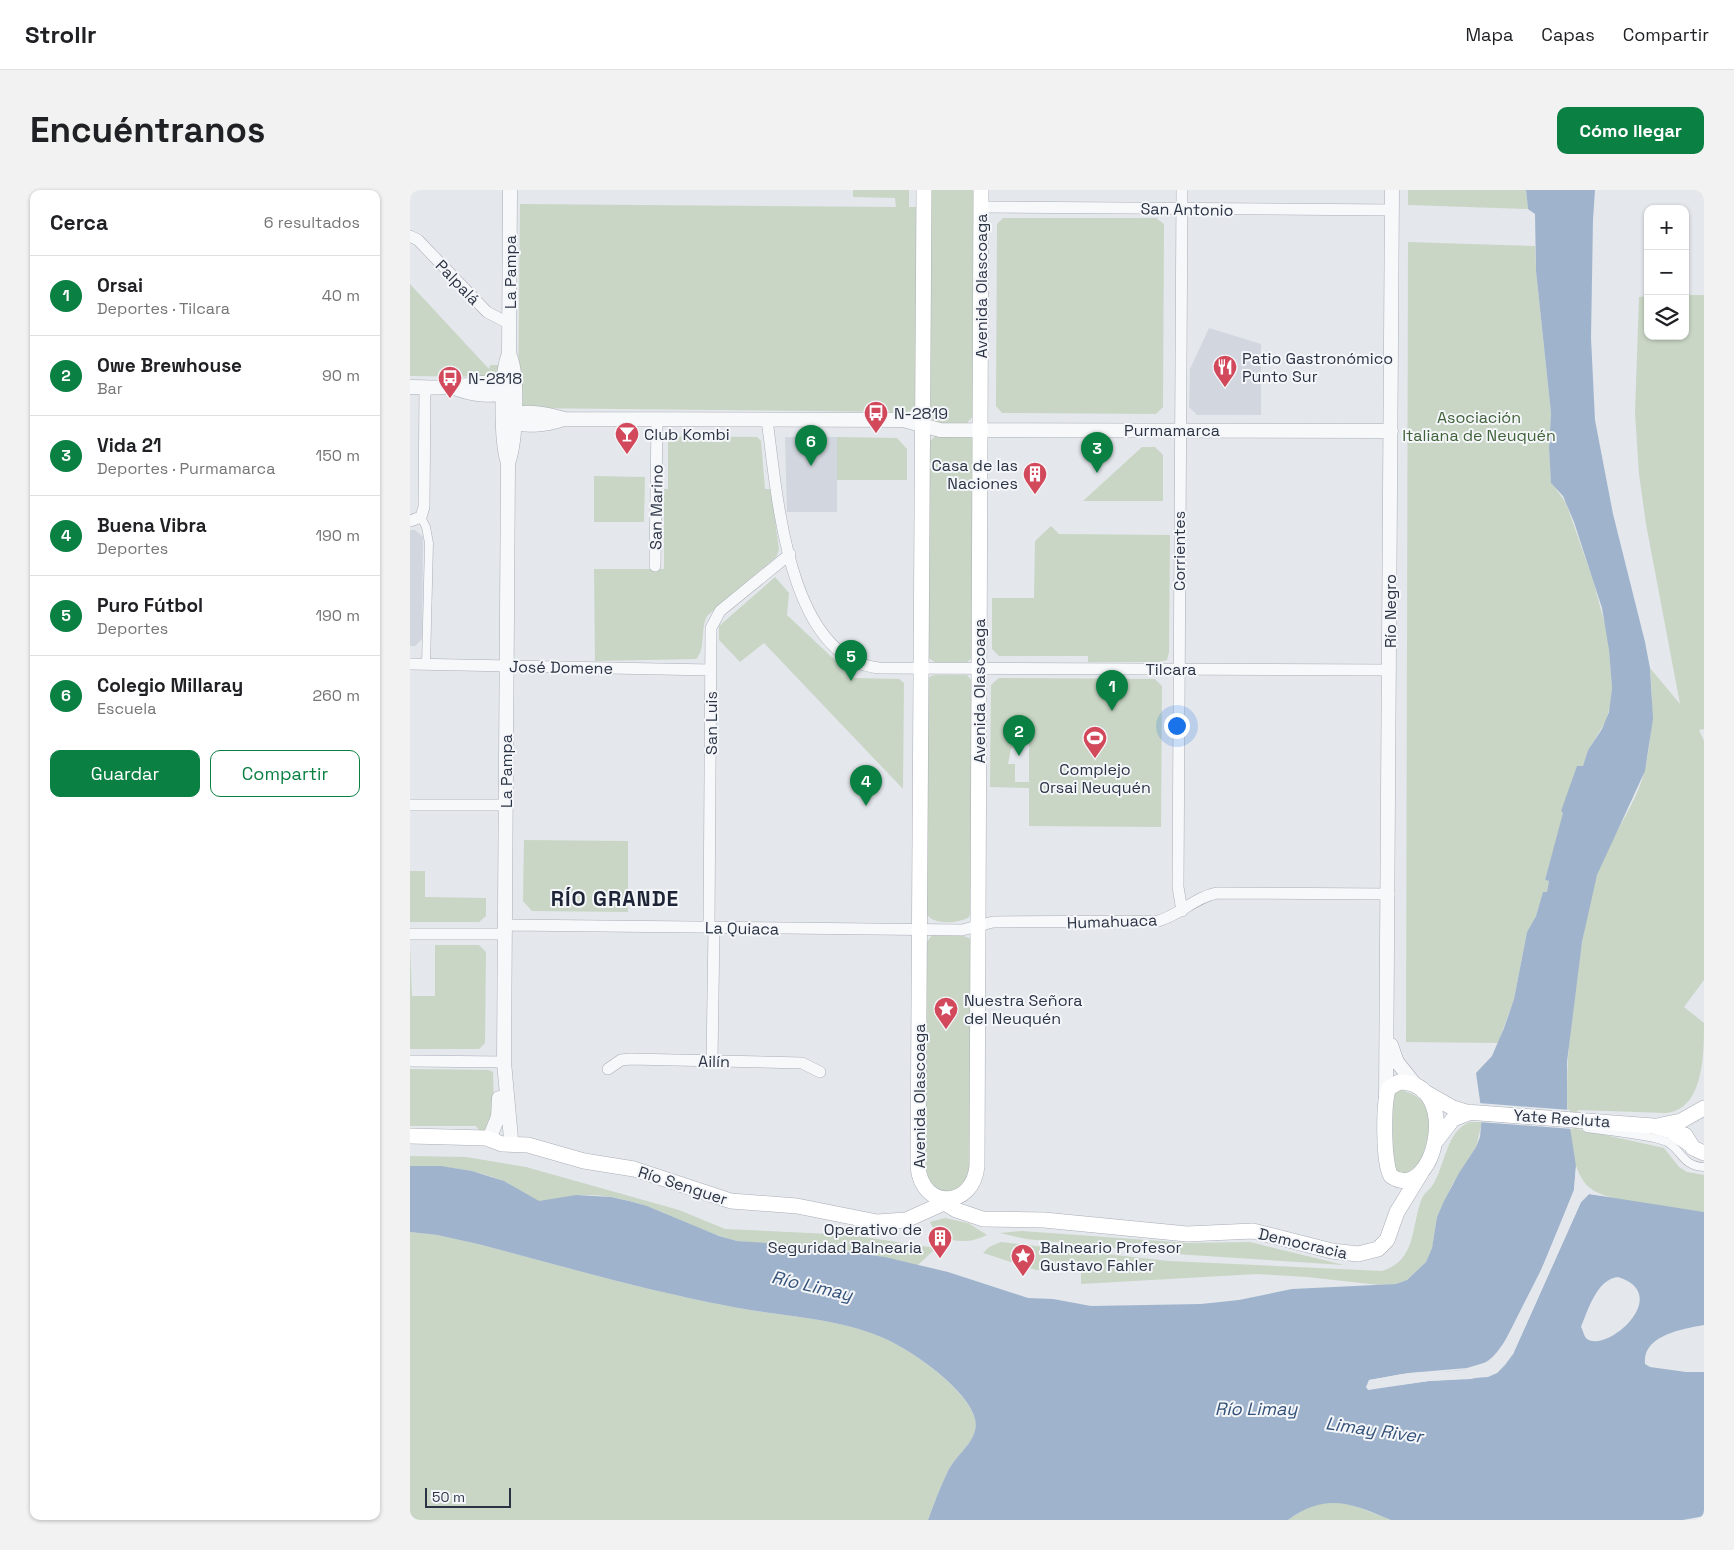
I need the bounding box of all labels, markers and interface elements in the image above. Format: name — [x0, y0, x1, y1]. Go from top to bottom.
text: Strollr — [25, 19, 97, 50]
text: Mapa — [1465, 23, 1513, 46]
text: Capas — [1541, 23, 1595, 46]
text: Compartir — [1623, 23, 1709, 46]
button: Cómo llegar — [1557, 107, 1704, 154]
text: Encuéntranos — [30, 108, 265, 152]
street label: San Antonio — [1140, 198, 1234, 221]
map controls — [1644, 205, 1689, 340]
button: + — [1644, 205, 1689, 250]
text: Cerca — [50, 209, 108, 236]
text: 6 resultados — [264, 212, 360, 233]
street label: Avenida Olascoaga — [971, 213, 992, 359]
street label: La Pampa — [500, 235, 521, 309]
button: − — [1644, 250, 1689, 295]
street label: Palpalá — [431, 255, 484, 309]
text: Orsai — [97, 273, 143, 298]
text: 1 — [62, 285, 70, 306]
text: 40 m — [322, 285, 360, 306]
button: layers — [1644, 295, 1689, 340]
text: Deportes · Tilcara — [97, 298, 230, 319]
place label: Patio Gastronómico Punto Sur — [1242, 348, 1393, 387]
text: Owe Brewhouse — [97, 353, 242, 378]
restaurant icon: Patio Gastronómico Punto Sur — [1212, 354, 1238, 388]
text: 2 — [61, 365, 71, 386]
text: 90 m — [322, 365, 360, 386]
bus stop icon: N-2818 — [437, 365, 463, 399]
place label: N-2818 — [468, 368, 522, 389]
text: Bar — [97, 378, 123, 399]
bus stop icon: N-2819 — [863, 400, 889, 434]
place label: N-2819 — [894, 403, 948, 424]
park label: Asociación Italiana de Neuquén — [1402, 407, 1556, 446]
street label: Purmamarca — [1124, 420, 1220, 441]
bar icon: Club Kombi — [614, 421, 640, 455]
place label: Club Kombi — [644, 424, 730, 445]
pin: 6 — [795, 425, 827, 466]
pin: 3 — [1081, 432, 1113, 473]
text: Vida 21 — [97, 433, 162, 458]
text: 3 — [61, 445, 71, 466]
text: 150 m — [316, 445, 360, 466]
place label: Casa de las Naciones — [932, 455, 1018, 494]
text: Deportes · Purmamarca — [97, 458, 275, 479]
building icon: Casa de las Naciones — [1022, 461, 1048, 495]
street label: San Marino — [645, 464, 668, 550]
street label: Corrientes — [1169, 511, 1190, 591]
text: Buena Vibra — [97, 513, 207, 538]
text: 4 — [61, 525, 71, 546]
text: 190 m — [315, 525, 360, 546]
text: Deportes — [97, 538, 168, 559]
street label: Río Negro — [1380, 574, 1401, 648]
text: Puro Fútbol — [97, 593, 203, 618]
text: 5 — [61, 605, 71, 626]
text: 190 m — [315, 605, 360, 626]
text: Deportes — [97, 618, 168, 639]
street label: Avenida Olascoaga — [969, 618, 990, 764]
pin: 5 — [835, 640, 867, 681]
street label: José Domene — [509, 656, 613, 679]
street label: Tilcara — [1146, 659, 1196, 680]
pin: 1 — [1096, 670, 1128, 711]
text: Colegio Millaray — [97, 673, 243, 698]
text: 6 — [61, 685, 71, 706]
text: 260 m — [312, 685, 360, 706]
street label: San Luis — [701, 691, 722, 755]
text: Escuela — [97, 698, 156, 719]
your location — [1164, 713, 1190, 739]
pin: 2 — [1003, 715, 1035, 756]
sports icon: Complejo Orsai Neuquén — [1082, 725, 1108, 759]
street label: La Pampa — [496, 734, 517, 808]
button: Guardar — [50, 750, 200, 797]
button: Compartir — [210, 750, 360, 797]
place label: Complejo Orsai Neuquén — [1039, 759, 1151, 798]
pin: 4 — [850, 765, 882, 806]
district label: RÍO GRANDE — [551, 885, 679, 912]
street label: Humahuaca — [1066, 909, 1158, 934]
street label: La Quiaca — [705, 917, 779, 940]
place label: Nuestra Señora del Neuquén — [964, 990, 1083, 1029]
place icon: Nuestra Señora del Neuquén — [933, 996, 959, 1030]
street label: Avenida Olascoaga — [909, 1023, 930, 1169]
street label: Ailín — [698, 1051, 730, 1072]
street label: Yate Recluta — [1513, 1105, 1611, 1132]
street label: Río Senguer — [636, 1161, 730, 1210]
place label: Operativo de Seguridad Balnearia — [768, 1219, 922, 1258]
street label: Democracia — [1256, 1223, 1349, 1264]
building icon: Operativo de Seguridad Balnearia — [927, 1225, 953, 1259]
place label: Balneario Profesor Gustavo Fahler — [1040, 1237, 1182, 1276]
place icon: Balneario Profesor Gustavo Fahler — [1010, 1243, 1036, 1277]
water label: Río Limay — [769, 1265, 856, 1306]
water label: Río Limay — [1215, 1397, 1298, 1420]
water label: Limay River — [1324, 1411, 1426, 1448]
scale bar — [425, 1485, 511, 1508]
text: 50 m — [432, 1488, 465, 1506]

